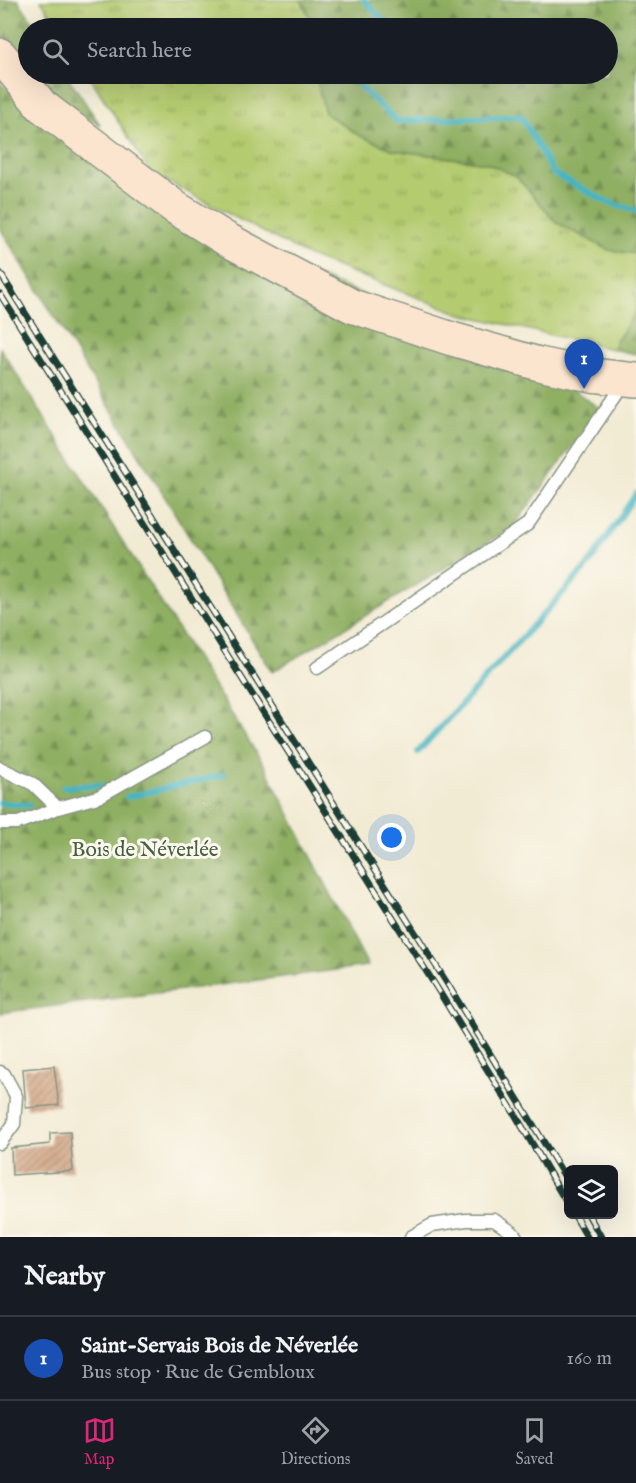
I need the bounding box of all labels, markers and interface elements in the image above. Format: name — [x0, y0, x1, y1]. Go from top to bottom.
search box — [18, 18, 618, 84]
icon: search — [39, 35, 72, 68]
text: Search here — [87, 37, 192, 65]
pin: 1 — [564, 340, 604, 389]
your location — [377, 823, 406, 852]
park label: Bois de Néverlée — [72, 837, 219, 864]
map controls — [564, 1165, 618, 1219]
button: layers — [564, 1165, 618, 1219]
text: Nearby — [24, 1260, 105, 1293]
text: Saint-Servais Bois de Néverlée — [81, 1332, 358, 1360]
text: 1 — [40, 1346, 47, 1371]
text: 160 m — [566, 1346, 612, 1371]
text: Bus stop · Rue de Gembloux — [81, 1360, 315, 1385]
tab: Map — [83, 1414, 116, 1470]
tab: Directions — [281, 1414, 350, 1470]
tab: Saved — [516, 1414, 553, 1470]

